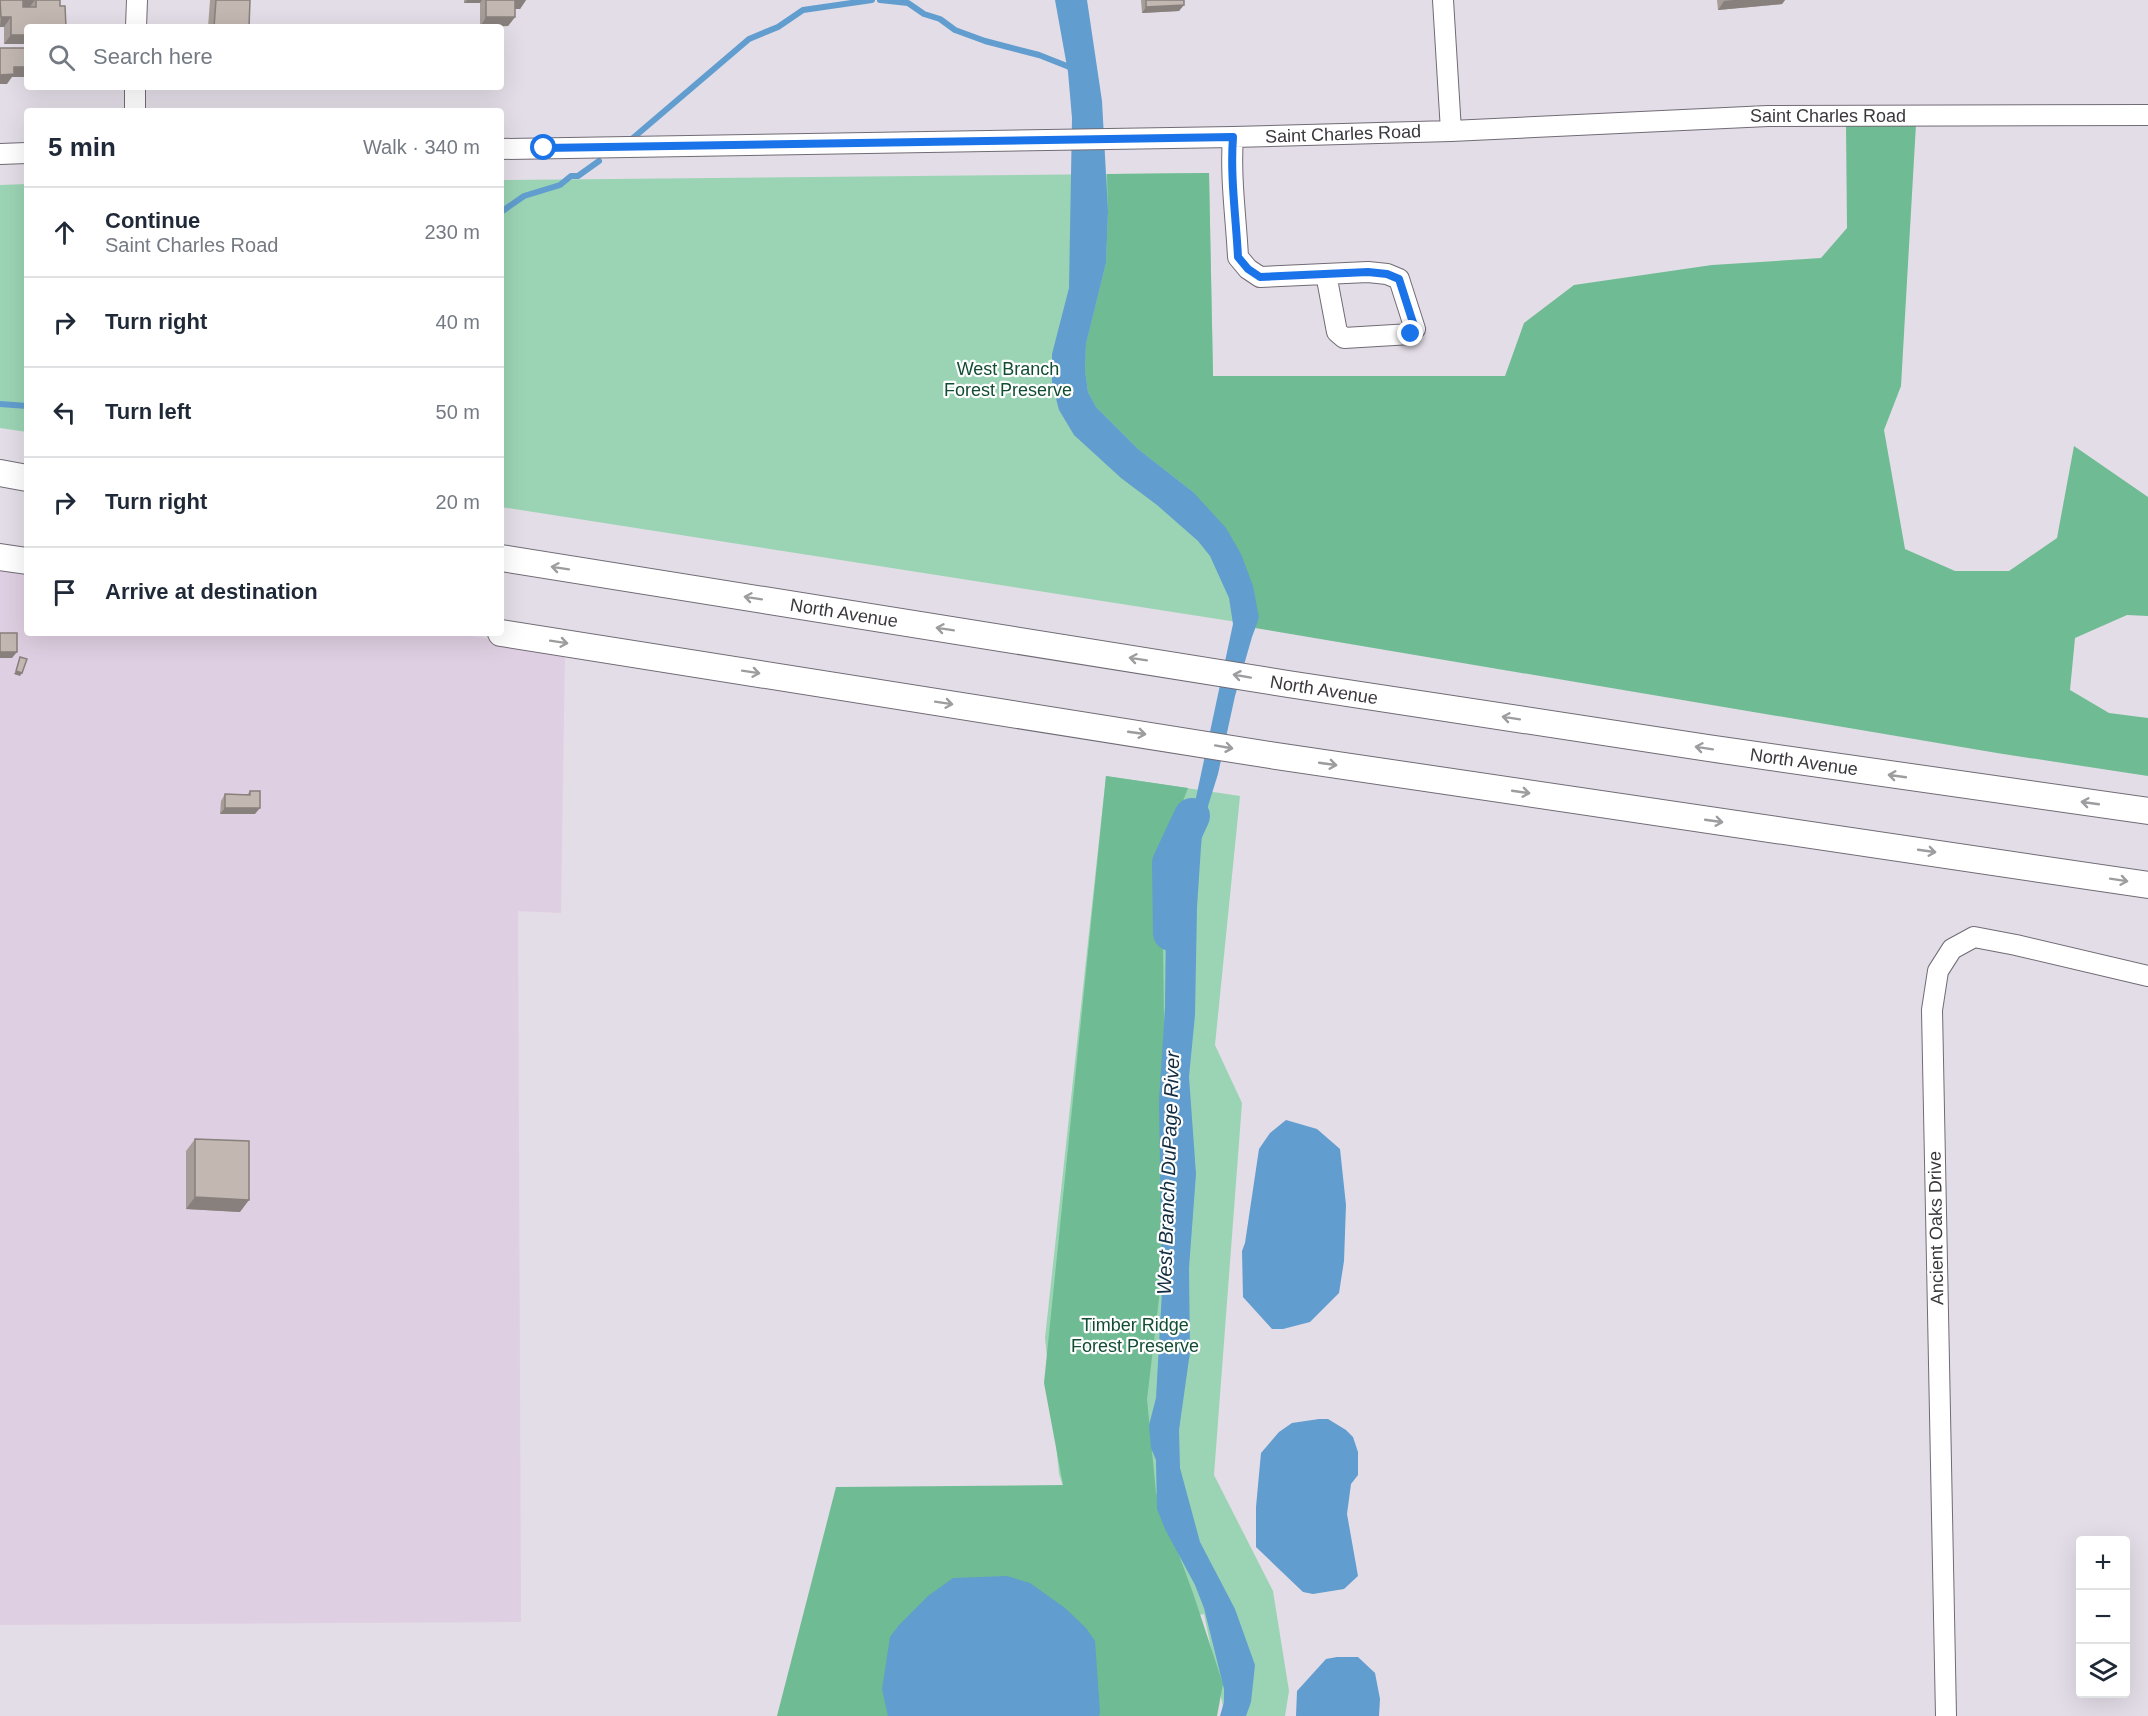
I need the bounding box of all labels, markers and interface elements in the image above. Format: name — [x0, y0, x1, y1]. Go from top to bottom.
search box — [24, 24, 504, 90]
icon: search — [45, 41, 78, 74]
text: Search here — [93, 44, 213, 69]
street label: Saint Charles Road — [1750, 106, 1906, 126]
street label: Saint Charles Road — [1265, 121, 1421, 147]
text: 5 min — [48, 132, 116, 162]
route start — [530, 134, 556, 160]
text: Walk · 340 m — [363, 136, 480, 158]
text: Continue — [105, 208, 200, 233]
icon: ahead — [48, 216, 81, 249]
text: 230 m — [424, 221, 480, 243]
text: Saint Charles Road — [105, 234, 278, 256]
icon: right — [48, 306, 81, 339]
text: Turn right — [105, 309, 207, 334]
text: 40 m — [436, 311, 480, 333]
route end — [1397, 320, 1423, 346]
park label: West Branch Forest Preserve — [944, 359, 1072, 400]
icon: left — [48, 396, 81, 429]
text: Turn left — [105, 399, 191, 424]
text: 50 m — [436, 401, 480, 423]
icon: right — [48, 486, 81, 519]
text: Turn right — [105, 489, 207, 514]
text: 20 m — [436, 491, 480, 513]
one-way arrow — [551, 562, 571, 573]
icon: arrive — [48, 576, 81, 609]
text: Arrive at destination — [105, 579, 318, 604]
one-way arrow — [743, 593, 763, 604]
street label: North Avenue — [789, 595, 899, 631]
one-way arrow — [936, 623, 956, 634]
one-way arrow — [548, 636, 568, 647]
one-way arrow — [1129, 654, 1148, 665]
one-way arrow — [741, 667, 761, 678]
one-way arrow — [1232, 671, 1252, 682]
street label: North Avenue — [1269, 672, 1379, 708]
one-way arrow — [934, 698, 953, 709]
one-way arrow — [1502, 713, 1522, 724]
one-way arrow — [1126, 728, 1146, 739]
one-way arrow — [1214, 742, 1233, 753]
one-way arrow — [1695, 742, 1714, 753]
street label: North Avenue — [1749, 745, 1859, 779]
one-way arrow — [1318, 758, 1337, 769]
one-way arrow — [1888, 770, 1907, 781]
one-way arrow — [1511, 787, 1530, 798]
one-way arrow — [2081, 798, 2100, 809]
one-way arrow — [1703, 816, 1723, 827]
one-way arrow — [1916, 846, 1936, 857]
one-way arrow — [2109, 875, 2129, 886]
water label: West Branch DuPage River — [1153, 1049, 1183, 1295]
street label: Ancient Oaks Drive — [1925, 1151, 1947, 1305]
park label: Timber Ridge Forest Preserve — [1071, 1315, 1199, 1356]
map controls — [2076, 1536, 2130, 1698]
button: + — [2076, 1536, 2130, 1590]
button: − — [2076, 1590, 2130, 1644]
button: layers — [2076, 1644, 2130, 1698]

